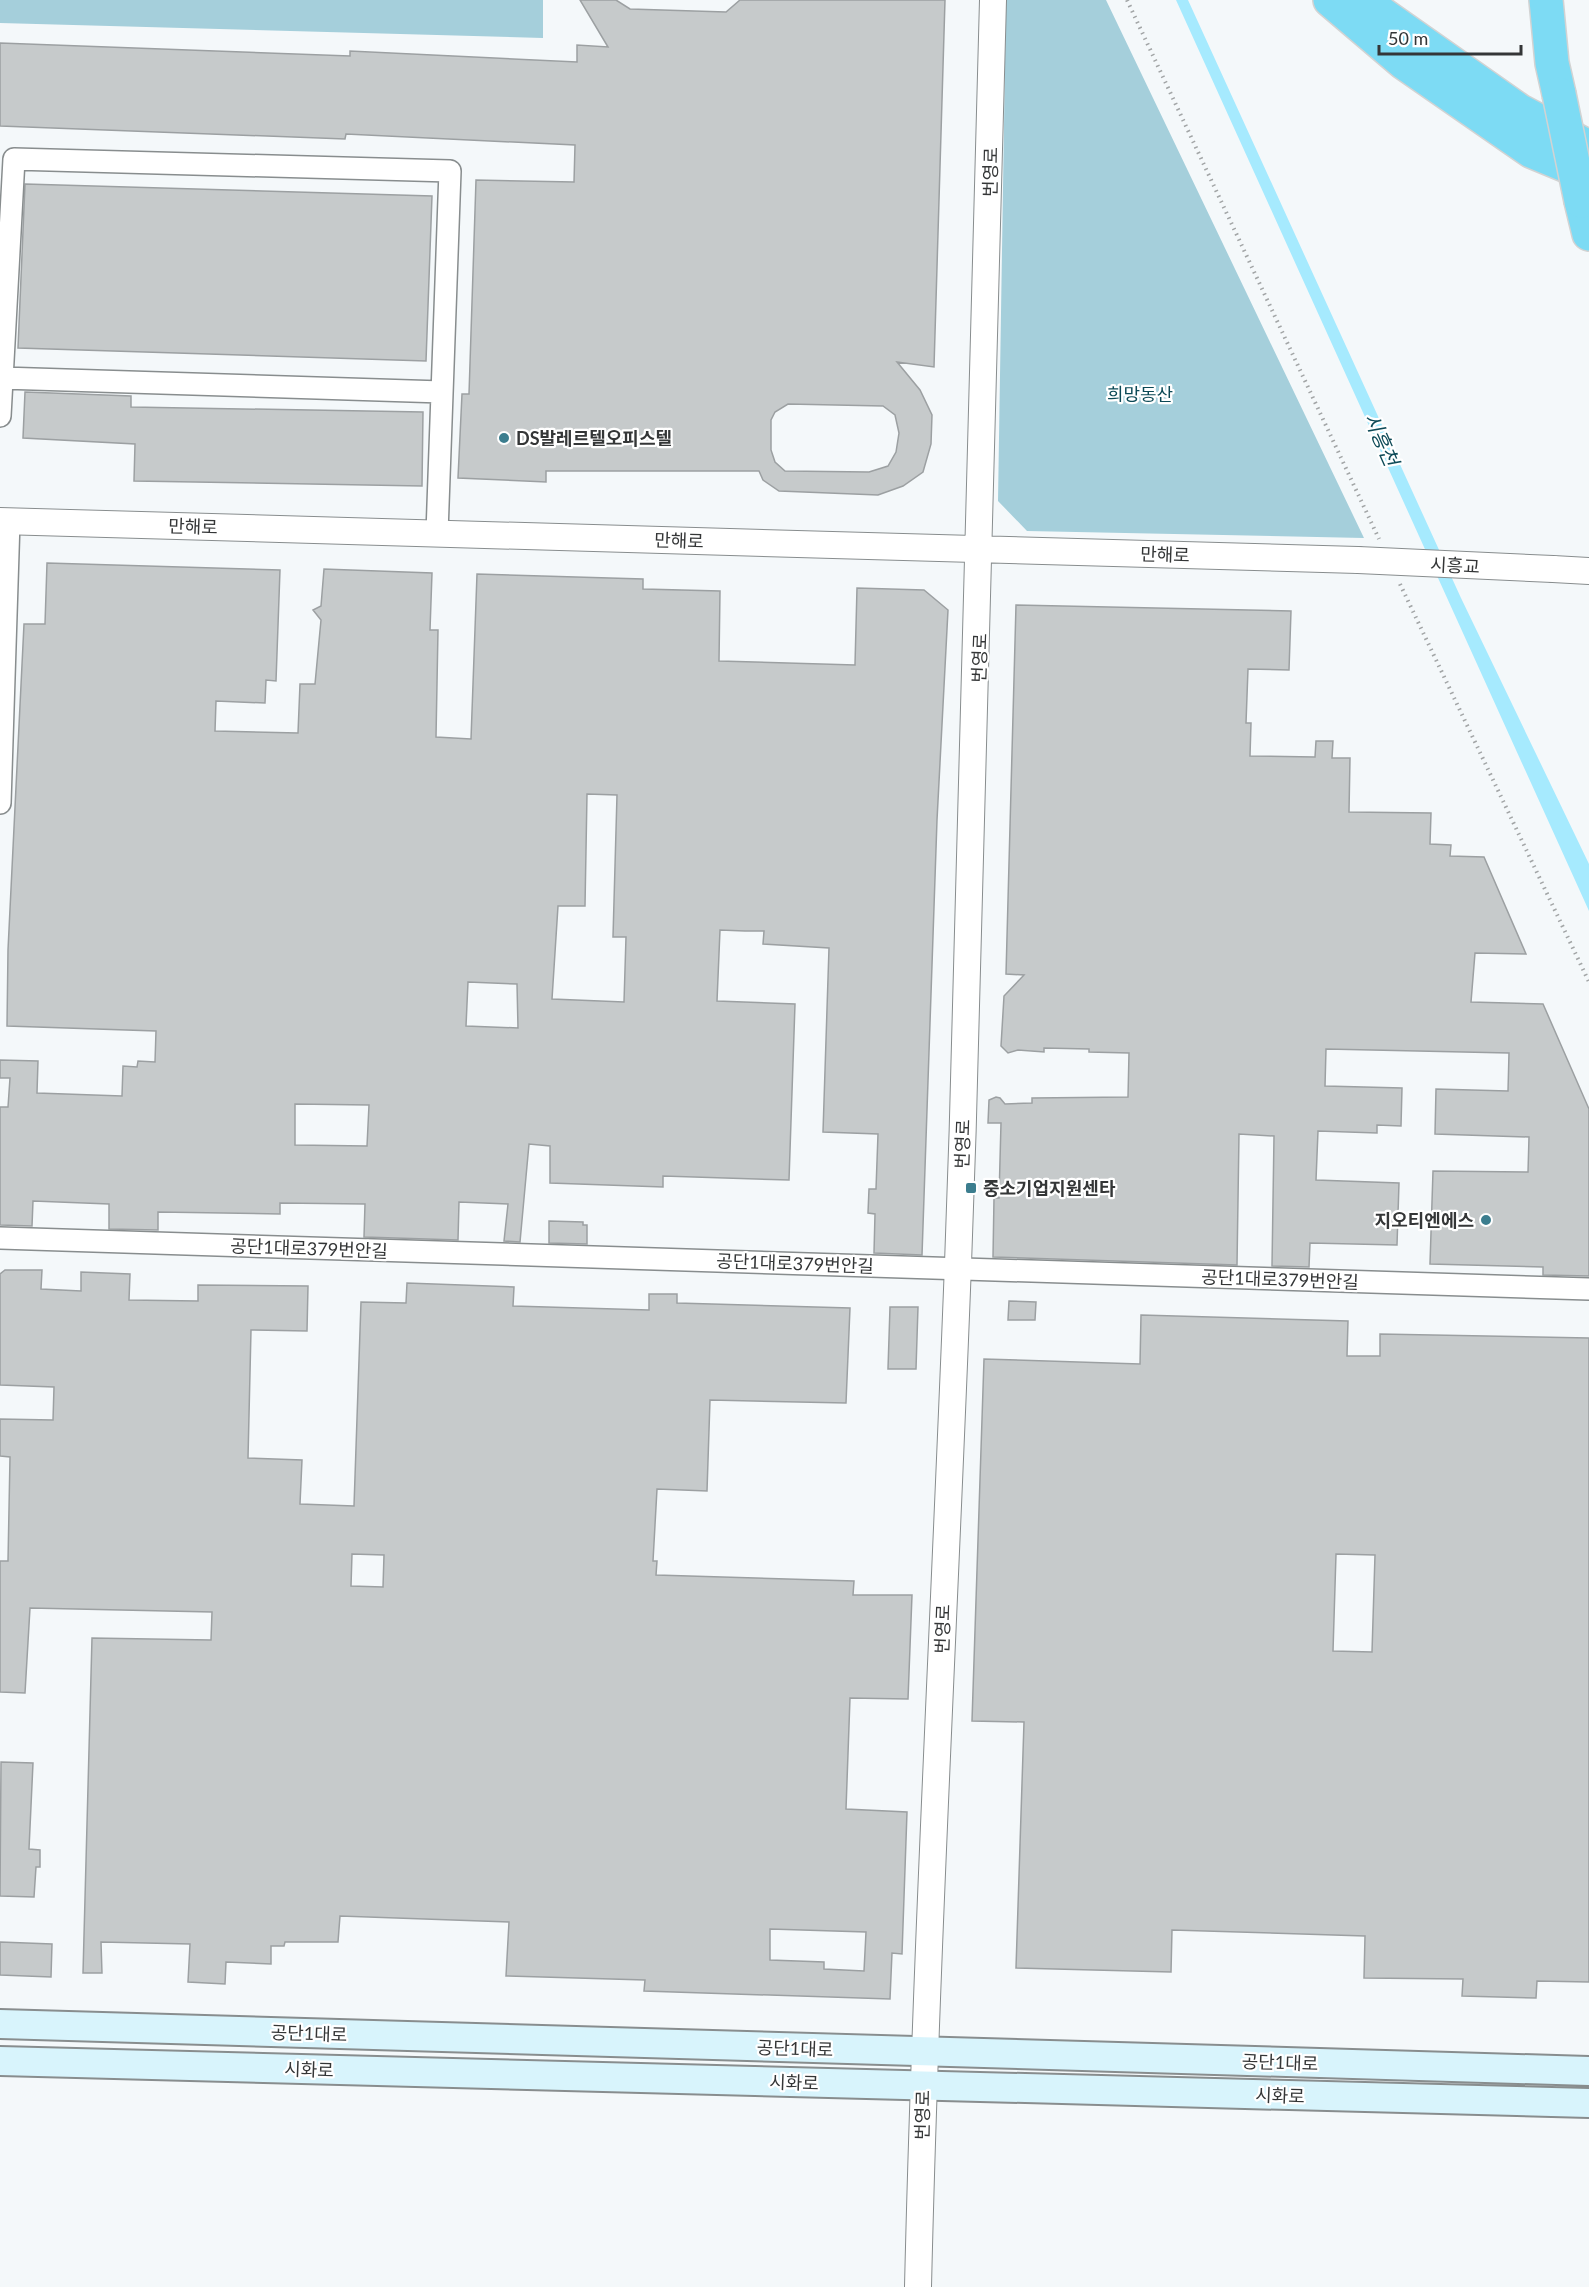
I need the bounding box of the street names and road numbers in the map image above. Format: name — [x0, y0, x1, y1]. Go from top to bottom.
street label: 번영로 — [979, 147, 1001, 197]
street label: 만해로 — [168, 514, 218, 538]
street label: 만해로 — [654, 528, 704, 552]
street label: 만해로 — [1140, 542, 1190, 566]
street label: 시흥교 — [1430, 553, 1480, 577]
street label: 번영로 — [967, 633, 991, 683]
street label: 번영로 — [950, 1119, 974, 1169]
street label: 공단1대로379번안길 — [230, 1234, 388, 1262]
street label: 공단1대로379번안길 — [716, 1249, 874, 1277]
street label: 공단1대로379번안길 — [1201, 1265, 1359, 1293]
street label: 번영로 — [930, 1604, 954, 1654]
street label: 공단1대로 — [270, 2021, 348, 2045]
street label: 공단1대로 — [756, 2036, 834, 2060]
street label: 공단1대로 — [1241, 2050, 1319, 2074]
street label: 시화로 — [284, 2057, 334, 2081]
street label: 시화로 — [769, 2070, 819, 2094]
street label: 시화로 — [1255, 2083, 1305, 2107]
street label: 번영로 — [911, 2090, 933, 2140]

